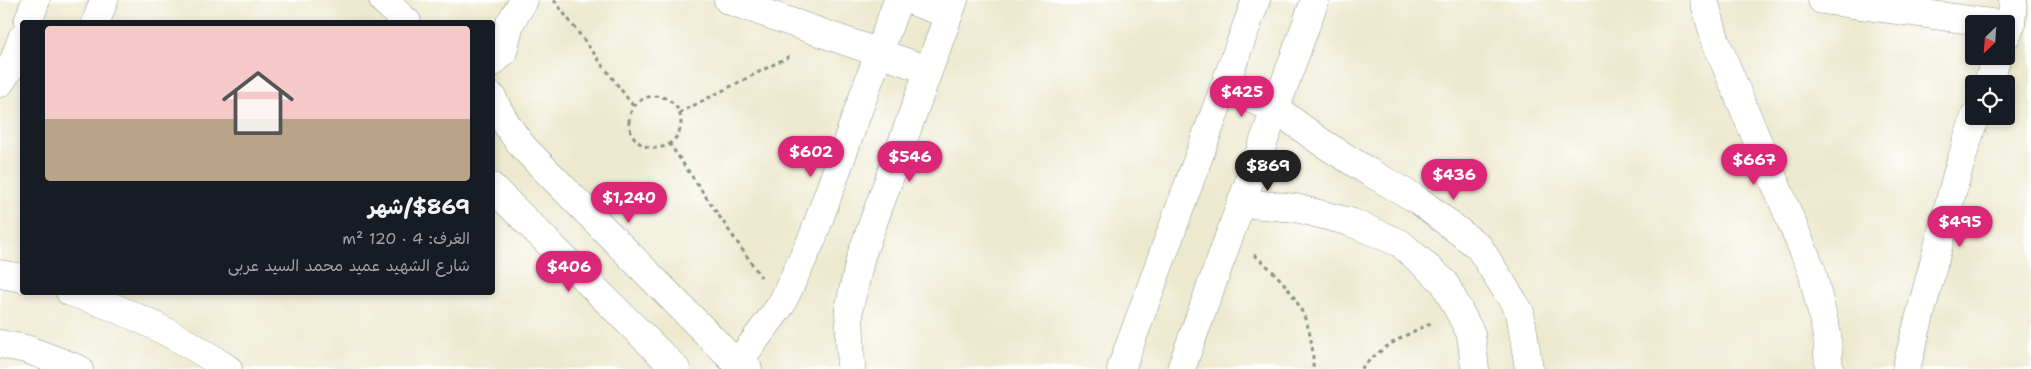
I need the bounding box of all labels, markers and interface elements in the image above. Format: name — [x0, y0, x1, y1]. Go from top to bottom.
north arrow — [1965, 15, 2015, 65]
map controls — [1965, 15, 2015, 125]
icon: home — [213, 58, 303, 148]
button: locate — [1965, 75, 2015, 125]
pin: $425 — [1212, 76, 1272, 118]
text: $425 — [1221, 81, 1263, 102]
pin: $602 — [781, 136, 841, 178]
pin: $546 — [880, 140, 940, 183]
text: $602 — [789, 141, 833, 162]
pin: $667 — [1724, 144, 1784, 186]
text: $546 — [888, 146, 932, 167]
text: $667 — [1732, 149, 1776, 170]
pin: $869 — [1238, 150, 1298, 192]
text: $869 — [1246, 155, 1290, 176]
pin: $436 — [1424, 158, 1484, 201]
text: $436 — [1432, 164, 1476, 185]
pin: $1,240 — [588, 182, 670, 224]
text: $1,240 — [602, 187, 656, 208]
text: $869/شهر — [368, 193, 470, 221]
pin: $495 — [1930, 206, 1990, 248]
text: $495 — [1939, 211, 1981, 232]
text: الغرف: 4 · 120 m² — [342, 228, 470, 249]
pin: $406 — [539, 250, 599, 293]
text: شارع الشهيد عميد محمد السيد عربى — [228, 255, 470, 276]
text: $406 — [547, 256, 591, 277]

